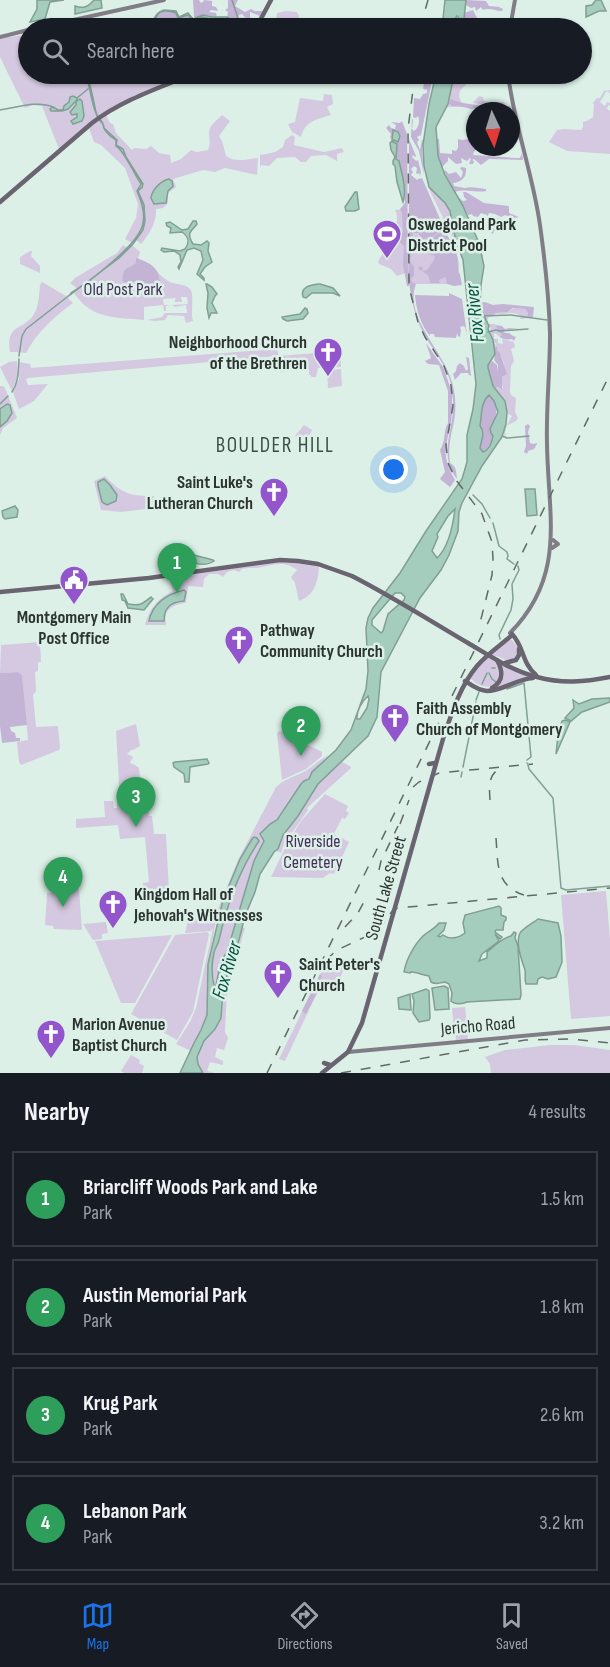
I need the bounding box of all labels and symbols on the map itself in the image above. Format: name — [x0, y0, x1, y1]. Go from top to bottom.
north arrow — [466, 102, 520, 156]
place label: Oswegoland Park District Pool — [408, 214, 517, 256]
sports icon: Oswegoland Park District Pool — [371, 218, 403, 260]
park label: Old Post Park — [84, 279, 163, 300]
water label: Fox River — [460, 281, 490, 344]
place label: Neighborhood Church of the Brethren — [169, 332, 307, 374]
church icon: Neighborhood Church of the Brethren — [312, 336, 344, 378]
district label: BOULDER HILL — [216, 433, 334, 458]
your location — [379, 455, 408, 484]
place label: Saint Luke's Lutheran Church — [147, 472, 253, 514]
church icon: Saint Luke's Lutheran Church — [258, 476, 290, 518]
pin: 1 — [158, 544, 196, 593]
public building icon: Montgomery Main Post Office — [58, 564, 90, 606]
place label: Montgomery Main Post Office — [17, 607, 131, 649]
place label: Pathway Community Church — [260, 620, 383, 662]
church icon: Pathway Community Church — [223, 624, 255, 666]
place label: Faith Assembly Church of Montgomery — [416, 698, 563, 740]
church icon: Faith Assembly Church of Montgomery — [379, 702, 411, 744]
pin: 2 — [282, 706, 320, 756]
pin: 3 — [116, 778, 156, 827]
park label: Riverside Cemetery — [283, 831, 343, 873]
street label: South Lake Street — [361, 833, 411, 942]
pin: 4 — [44, 858, 82, 907]
place label: Kingdom Hall of Jehovah's Witnesses — [133, 884, 263, 926]
church icon: Kingdom Hall of Jehovah's Witnesses — [97, 888, 129, 930]
water label: Fox River — [207, 937, 248, 1002]
place label: Saint Peter's Church — [299, 954, 380, 996]
church icon: Saint Peter's Church — [262, 958, 294, 1000]
street label: Jericho Road — [439, 1012, 516, 1040]
place label: Marion Avenue Baptist Church — [72, 1014, 167, 1056]
church icon: Marion Avenue Baptist Church — [35, 1018, 67, 1060]

